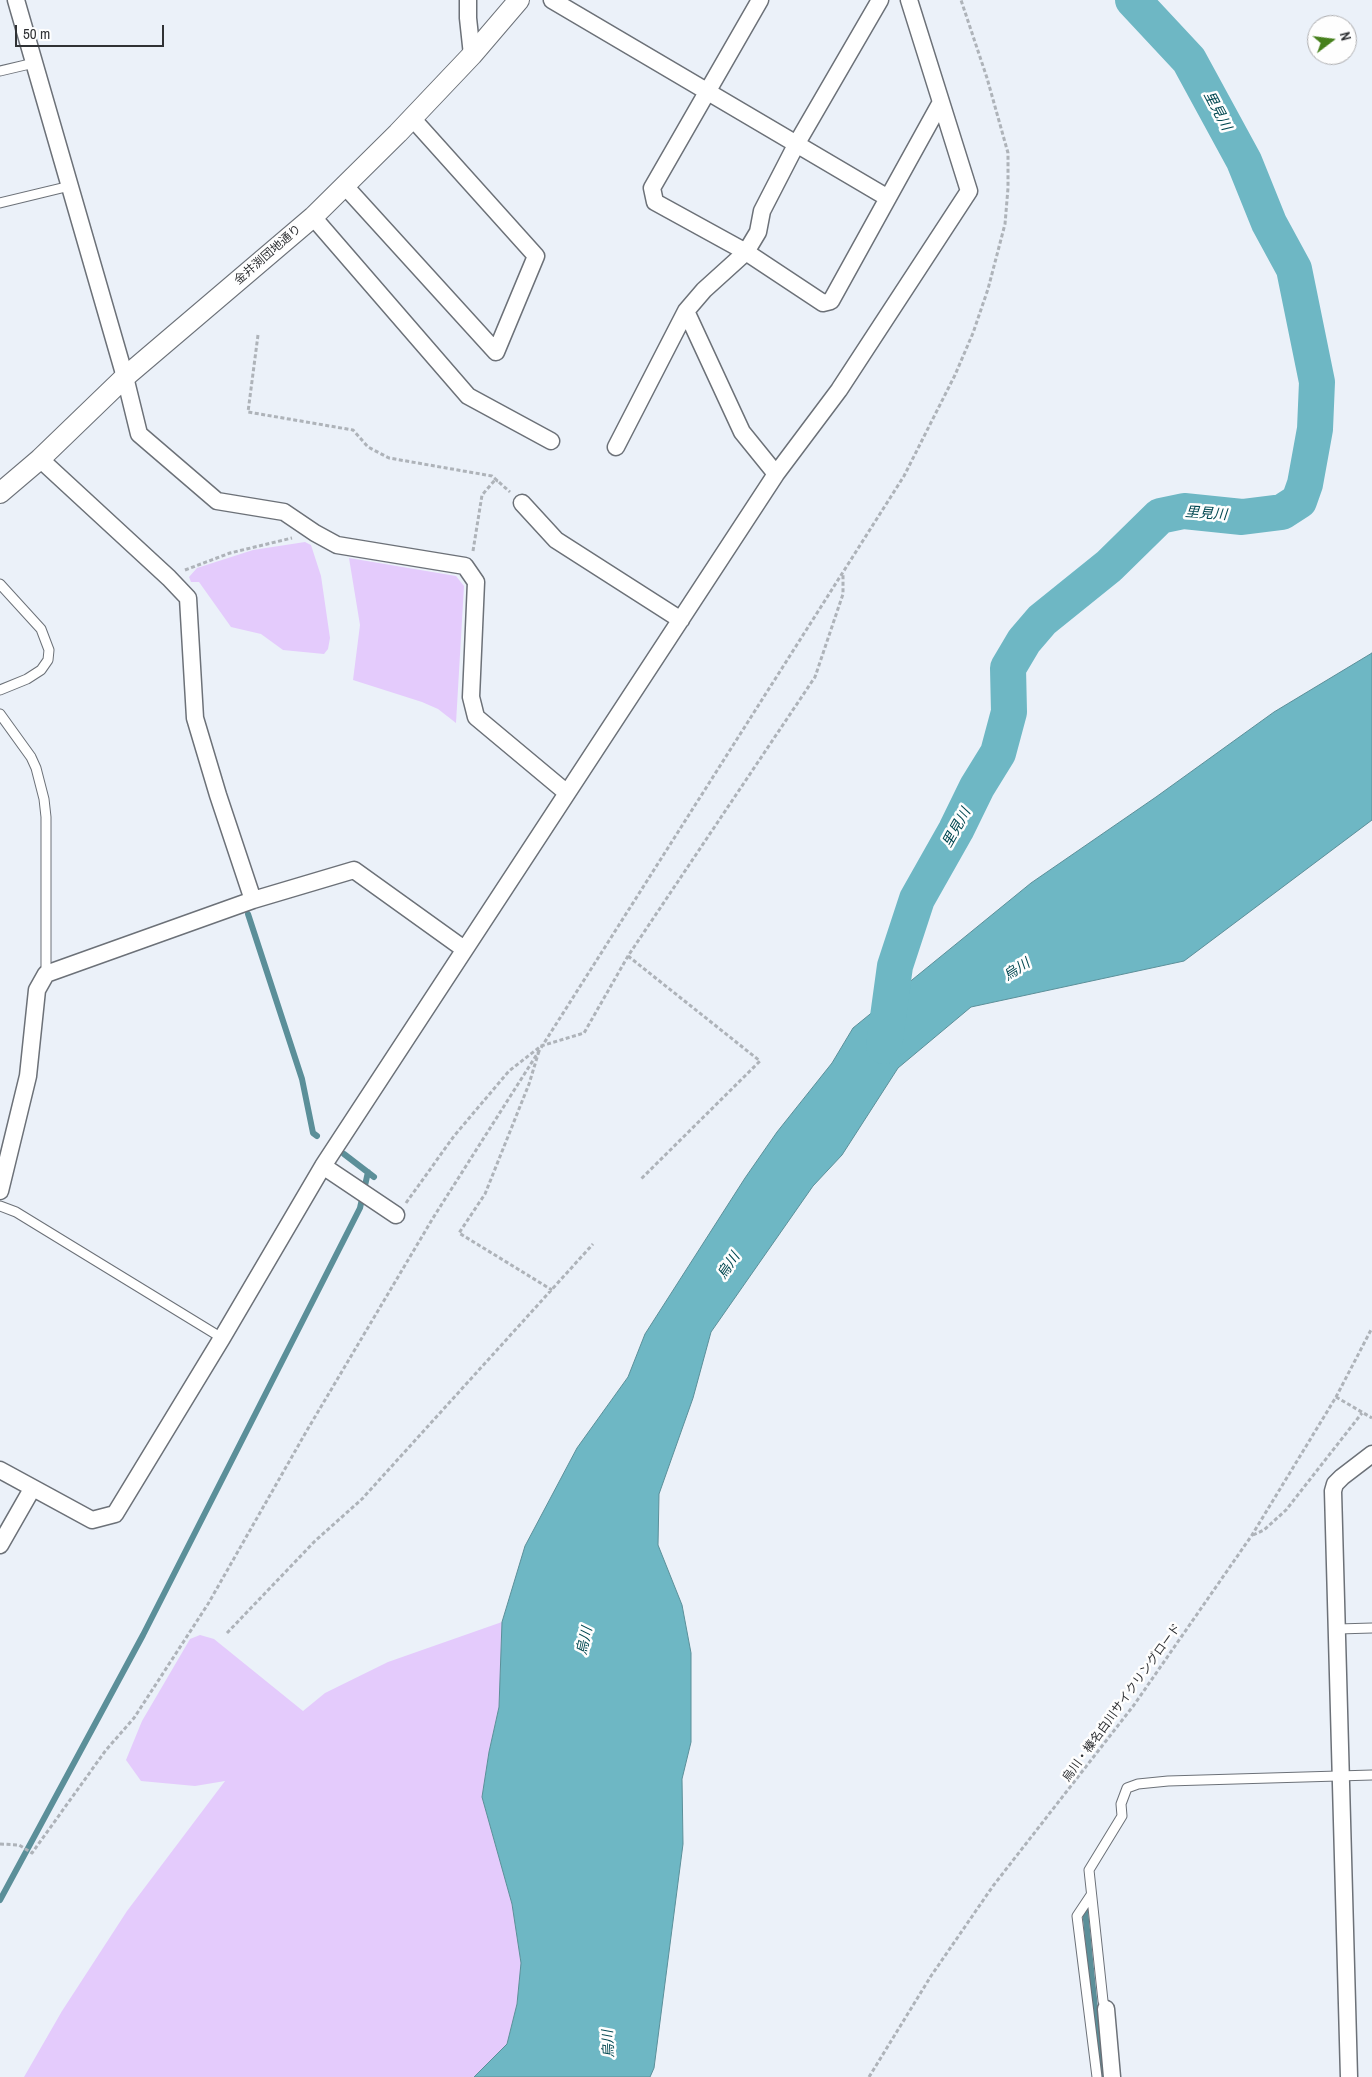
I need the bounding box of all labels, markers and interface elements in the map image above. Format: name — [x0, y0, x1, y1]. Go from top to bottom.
scale bar — [18, 15, 166, 47]
north arrow — [1307, 15, 1357, 65]
text: 50 m — [23, 23, 50, 44]
text: N — [1336, 30, 1355, 43]
water label: 里見川 — [1200, 89, 1234, 133]
street label: 金井渕団地通り — [232, 222, 304, 288]
water label: 里見川 — [1184, 504, 1228, 524]
water label: 里見川 — [939, 806, 975, 850]
water label: 烏川 — [1001, 955, 1033, 985]
water label: 烏川 — [714, 1250, 744, 1282]
street label: 烏川・榛名白川サイクリングロード — [1060, 1621, 1184, 1785]
water label: 烏川 — [574, 1626, 596, 1656]
water label: 烏川 — [600, 2030, 618, 2058]

